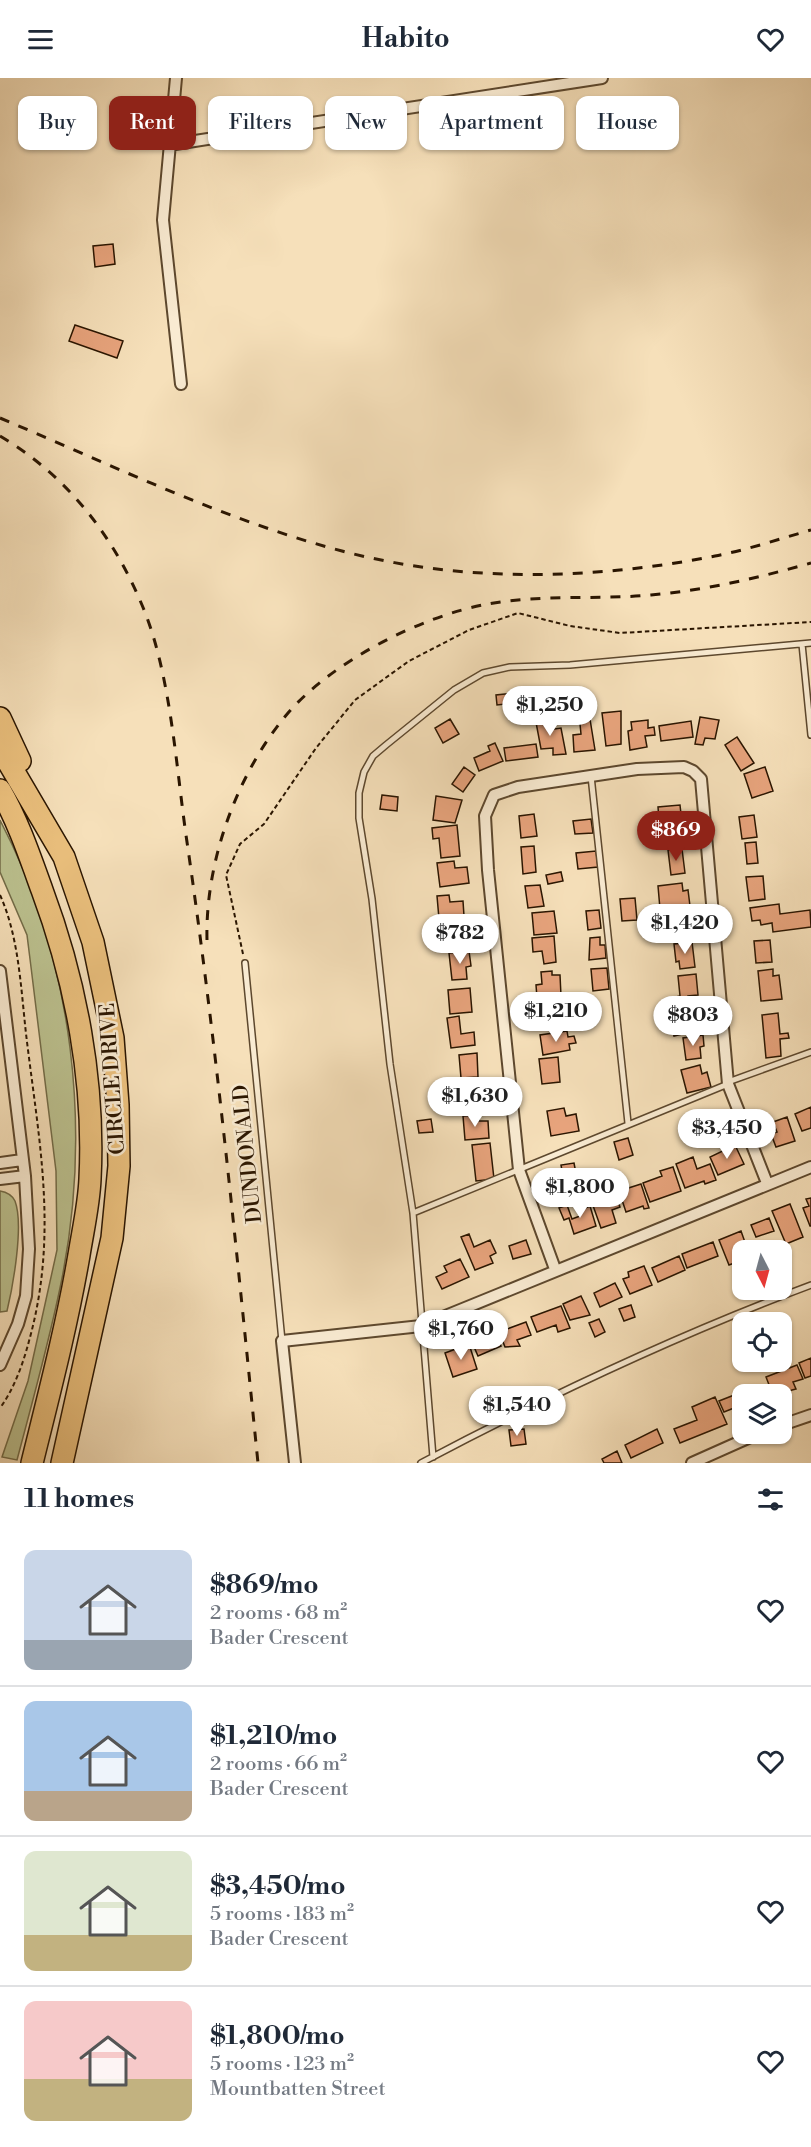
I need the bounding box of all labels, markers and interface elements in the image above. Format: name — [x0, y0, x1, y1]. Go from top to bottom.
text: Habito — [361, 22, 450, 56]
icon: menu — [24, 23, 57, 56]
icon: heart — [754, 23, 787, 56]
chip: Buy — [18, 96, 97, 150]
chip: Rent — [109, 96, 196, 150]
chip: Filters — [208, 96, 313, 150]
chip: New — [325, 96, 407, 150]
chip: Apartment — [419, 96, 564, 150]
chip: House — [576, 96, 679, 150]
pin: $1,250 — [501, 686, 599, 737]
text: $1,250 — [516, 693, 584, 718]
pin: $869 — [640, 811, 712, 862]
text: $869 — [651, 818, 701, 843]
pin: $1,420 — [636, 904, 734, 955]
text: $1,420 — [651, 911, 719, 936]
pin: $782 — [424, 914, 496, 965]
text: $782 — [436, 921, 484, 946]
pin: $1,210 — [507, 992, 605, 1043]
pin: $803 — [657, 996, 729, 1047]
text: $1,210 — [524, 999, 588, 1024]
street label: CIRCLE DRIVE — [95, 1002, 131, 1156]
text: $803 — [667, 1003, 719, 1028]
pin: $1,630 — [426, 1077, 524, 1128]
street label: DUNDONALD — [228, 1083, 268, 1225]
text: $1,630 — [441, 1084, 509, 1109]
pin: $3,450 — [678, 1109, 776, 1160]
text: $3,450 — [692, 1116, 762, 1141]
pin: $1,800 — [531, 1168, 629, 1219]
text: $1,800 — [545, 1175, 615, 1200]
north arrow — [732, 1240, 792, 1300]
map controls — [732, 1240, 792, 1444]
pin: $1,760 — [412, 1310, 510, 1361]
button: locate — [732, 1312, 792, 1372]
text: $1,760 — [428, 1317, 494, 1342]
button: layers — [732, 1384, 792, 1444]
pin: $1,540 — [468, 1386, 566, 1437]
text: $1,540 — [483, 1393, 551, 1418]
text: 11 homes — [24, 1483, 134, 1515]
icon: filters — [754, 1483, 787, 1516]
text: $869/mo — [210, 1569, 319, 1601]
icon: home — [72, 1574, 144, 1646]
icon: heart — [754, 1594, 787, 1627]
text: 2 rooms · 68 m² — [210, 1601, 347, 1626]
text: Bader Crescent — [210, 1626, 349, 1651]
text: $1,210/mo — [210, 1720, 337, 1752]
icon: home — [72, 1725, 144, 1797]
icon: heart — [754, 1745, 787, 1778]
text: 2 rooms · 66 m² — [210, 1752, 347, 1777]
text: Bader Crescent — [210, 1777, 349, 1802]
text: $3,450/mo — [210, 1870, 345, 1902]
icon: home — [72, 1875, 144, 1947]
icon: heart — [754, 1895, 787, 1928]
text: 5 rooms · 183 m² — [210, 1902, 354, 1927]
text: Bader Crescent — [210, 1927, 349, 1952]
text: $1,800/mo — [210, 2020, 345, 2052]
icon: home — [72, 2025, 144, 2097]
icon: heart — [754, 2045, 787, 2078]
text: 5 rooms · 123 m² — [210, 2052, 354, 2077]
text: Mountbatten Street — [210, 2077, 386, 2102]

